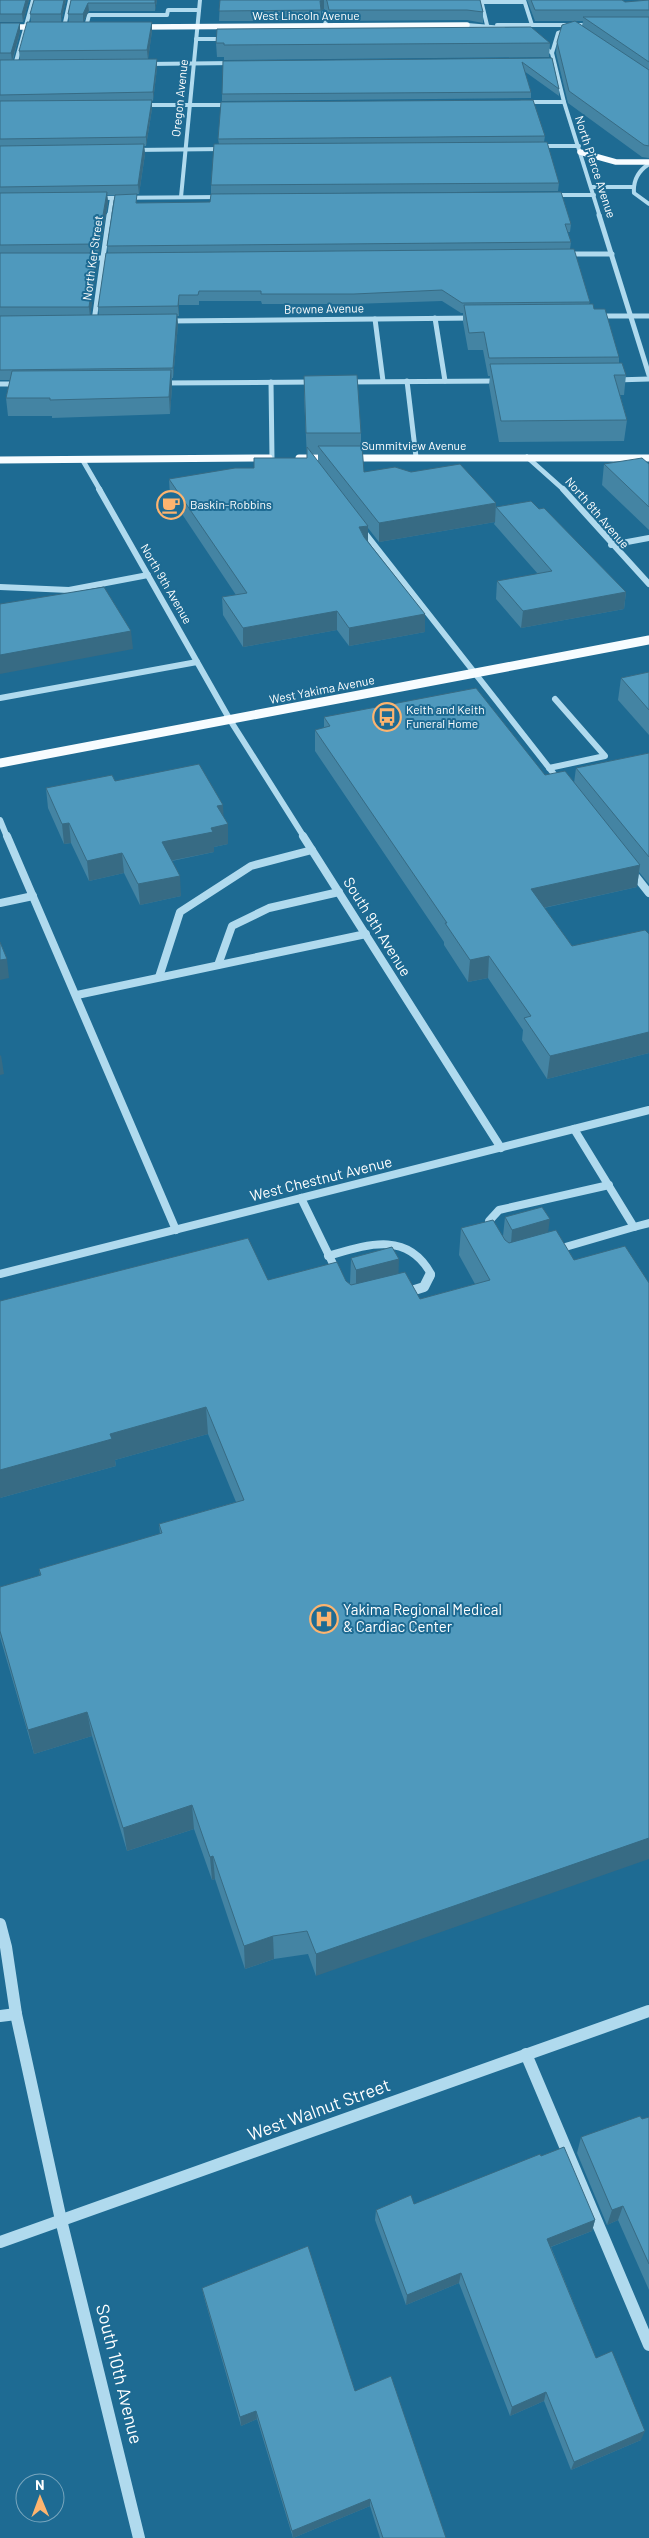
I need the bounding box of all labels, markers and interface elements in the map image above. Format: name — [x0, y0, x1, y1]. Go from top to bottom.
street label: West Lincoln Avenue — [252, 8, 360, 22]
street label: Oregon Avenue — [168, 58, 190, 137]
street label: North Pierce Avenue — [573, 114, 619, 219]
street label: North Ker Street — [79, 215, 105, 301]
street label: Browne Avenue — [284, 300, 364, 316]
street label: Summitview Avenue — [362, 438, 466, 452]
street label: North 8th Avenue — [563, 474, 633, 551]
cafe icon: Baskin-Robbins — [156, 490, 186, 520]
place label: Baskin-Robbins — [190, 497, 272, 511]
street label: North 9th Avenue — [138, 541, 195, 626]
street label: West Yakima Avenue — [268, 672, 376, 706]
bus stop icon: Keith and Keith Funeral Home — [372, 702, 402, 732]
place label: Keith and Keith Funeral Home — [406, 702, 485, 730]
street label: South 9th Avenue — [340, 874, 416, 979]
street label: West Chestnut Avenue — [248, 1152, 394, 1204]
place label: Yakima Regional Medical & Cardiac Center — [343, 1600, 502, 1635]
hospital icon: Yakima Regional Medical & Cardiac Center — [309, 1604, 339, 1634]
street label: West Walnut Street — [244, 2073, 393, 2145]
street label: South 10th Avenue — [92, 2302, 148, 2446]
north arrow — [15, 2473, 65, 2523]
text: N — [35, 2476, 45, 2493]

